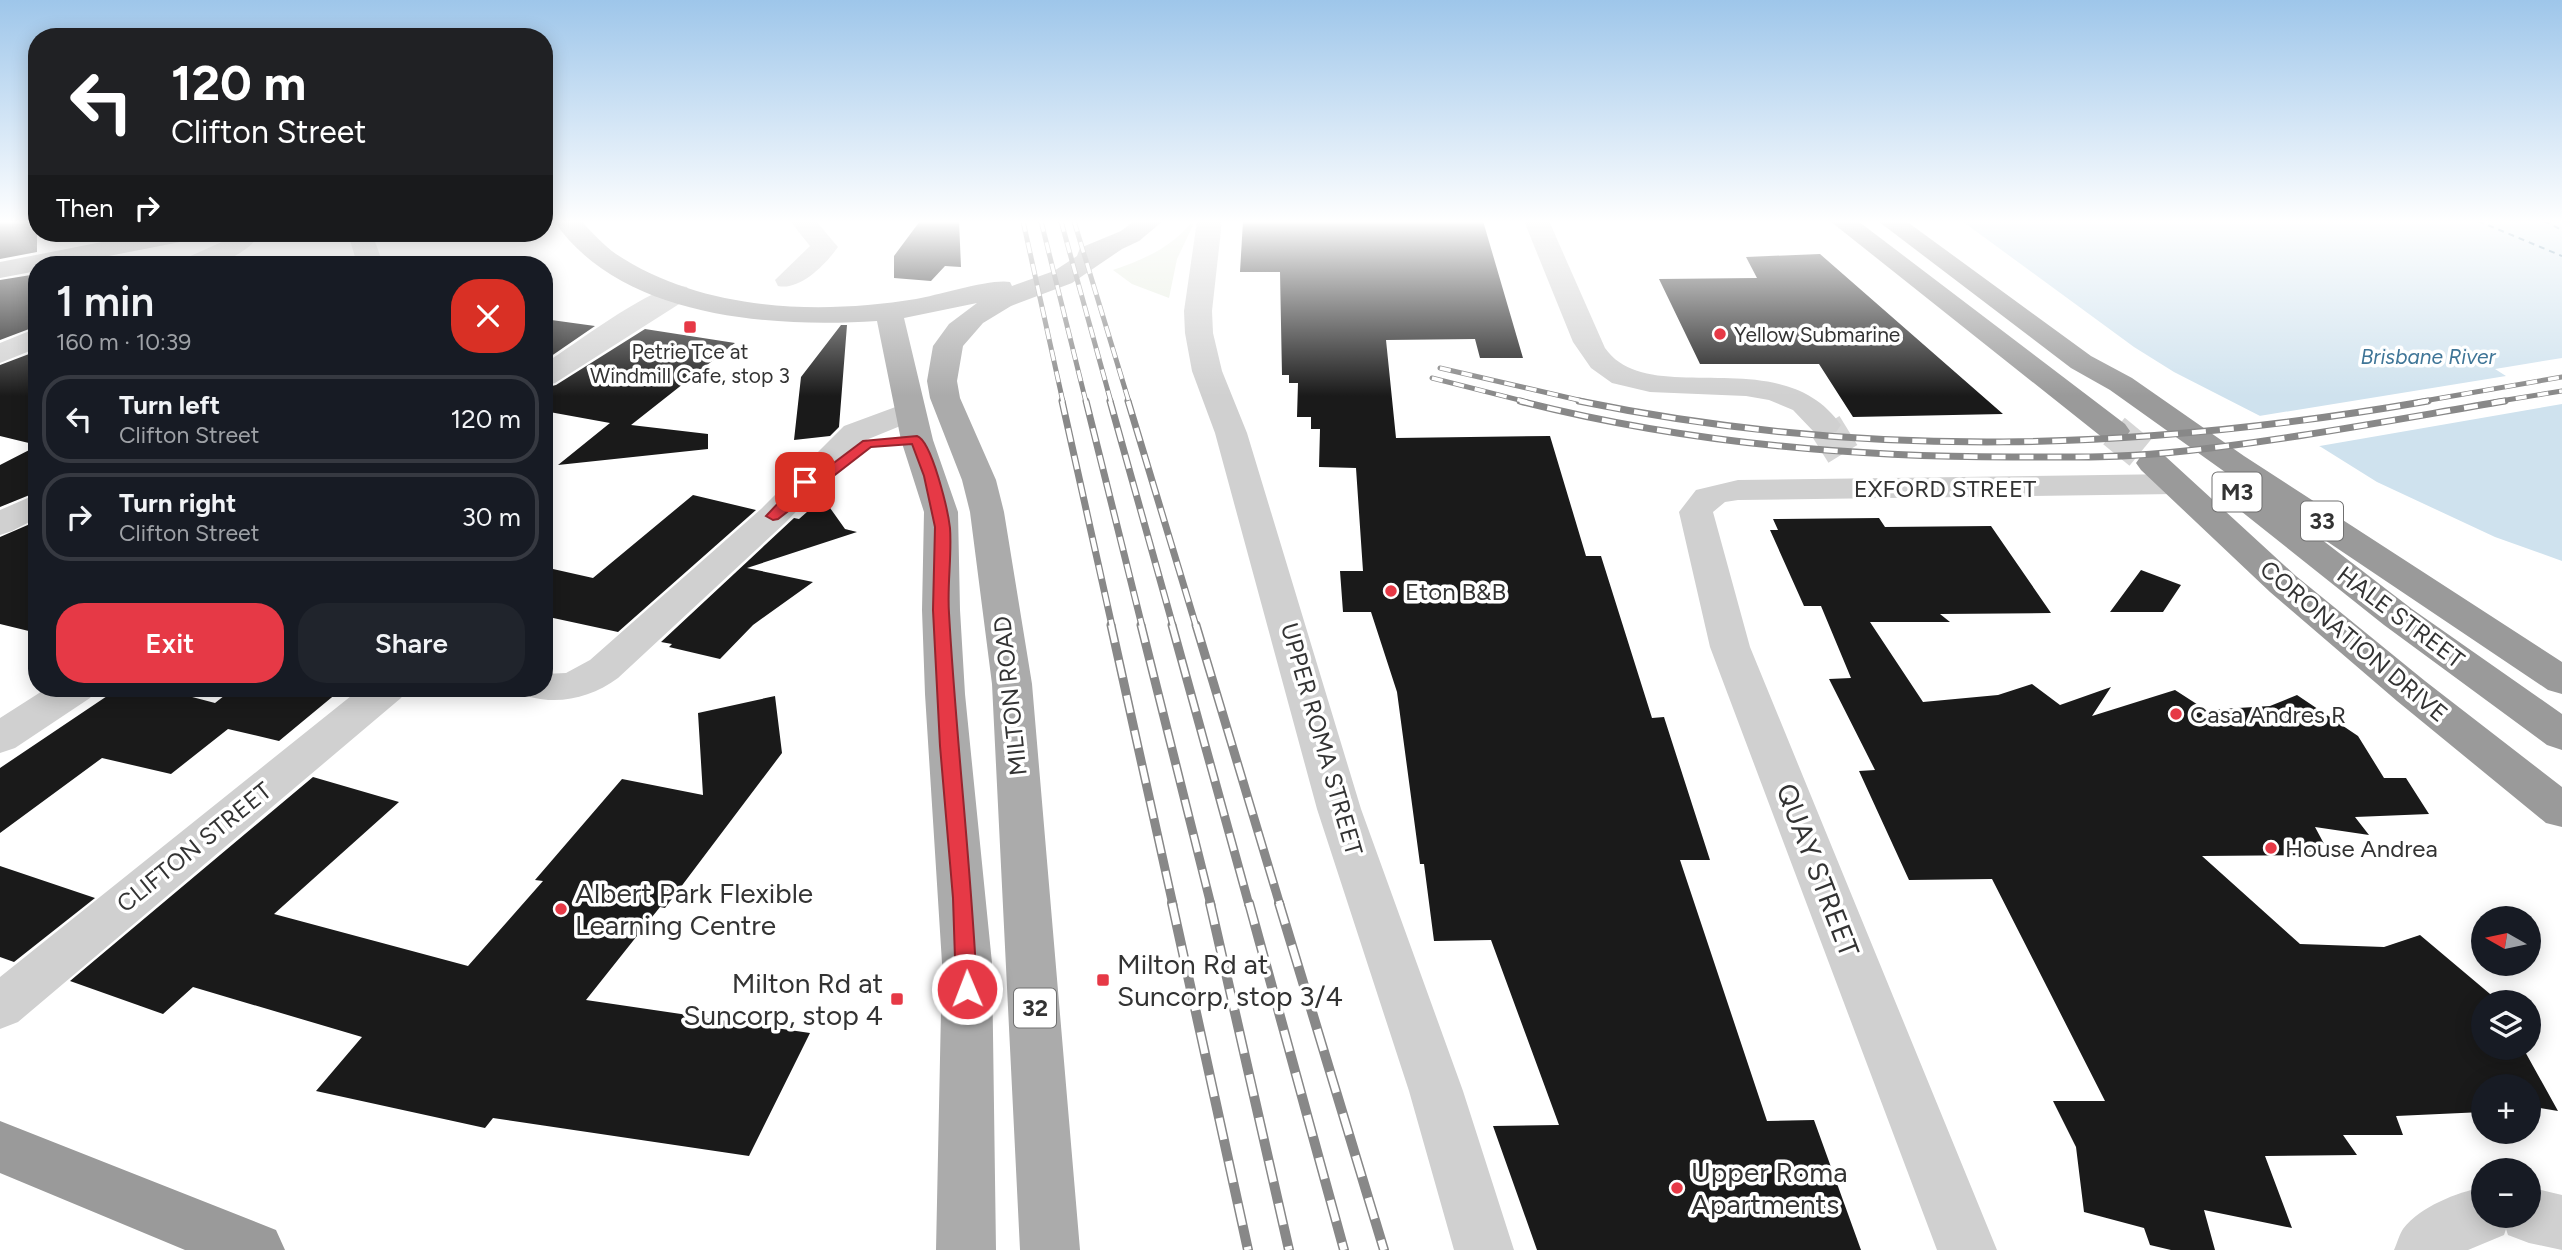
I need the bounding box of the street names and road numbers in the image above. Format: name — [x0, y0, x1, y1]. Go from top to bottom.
road number: M3 — [2212, 472, 2262, 512]
street label: EXFORD STREET — [1854, 474, 2036, 503]
road number: 33 — [2301, 502, 2343, 540]
street label: CORONATION DRIVE — [2254, 554, 2454, 728]
street label: HALE STREET — [2332, 560, 2470, 674]
street label: MILTON ROAD — [987, 615, 1033, 777]
street label: UPPER ROMA STREET — [1275, 619, 1369, 859]
street label: CLIFTON STREET — [111, 776, 277, 918]
street label: QUAY STREET — [1769, 779, 1867, 962]
road number: 32 — [1014, 988, 1056, 1028]

